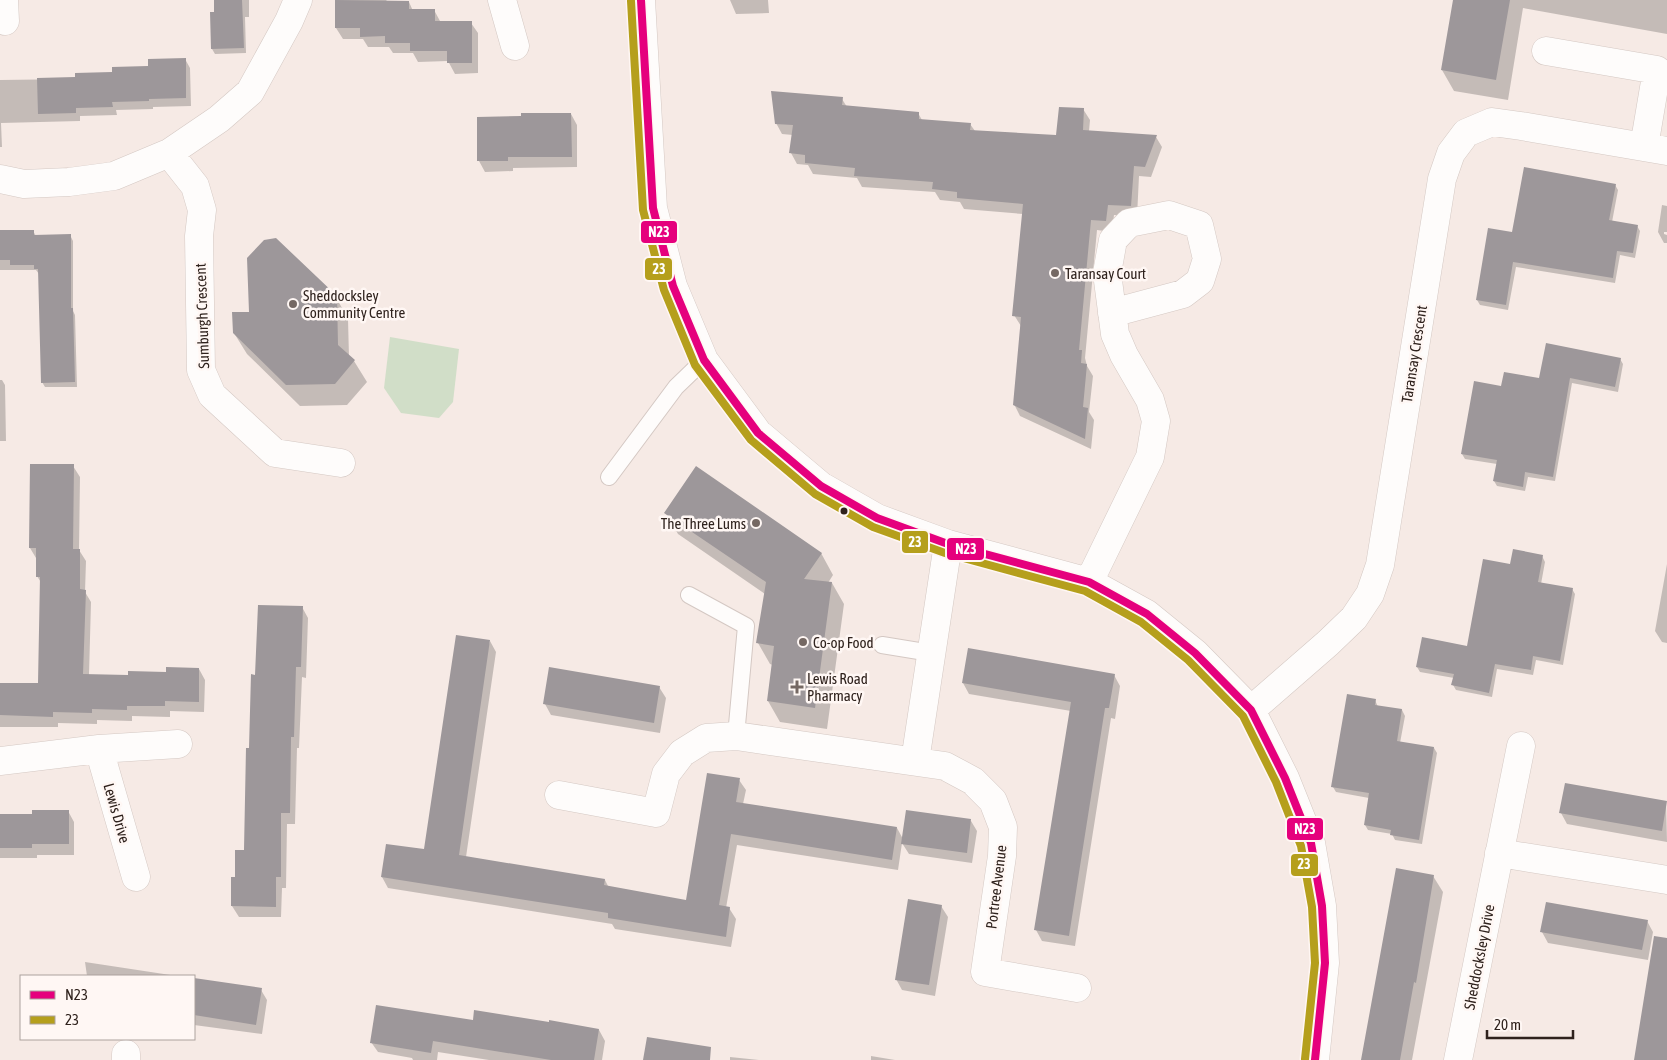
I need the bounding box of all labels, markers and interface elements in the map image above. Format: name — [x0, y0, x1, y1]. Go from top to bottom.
line badge: N23 — [640, 220, 678, 244]
text: N23 — [648, 224, 670, 240]
line badge: 23 — [644, 257, 673, 281]
text: 23 — [652, 261, 666, 277]
street label: Sumburgh Crescent — [192, 263, 212, 369]
place label: Taransay Court — [1065, 265, 1146, 282]
marker: Taransay Court — [1049, 267, 1061, 279]
place label: Sheddocksley Community Centre — [303, 287, 406, 321]
marker: Sheddocksley Community Centre — [287, 298, 299, 310]
street label: Taransay Crescent — [1398, 304, 1430, 404]
unlabelled marker — [839, 506, 849, 516]
place label: The Three Lums — [661, 515, 746, 532]
marker: The Three Lums — [750, 517, 762, 529]
line badge: 23 — [901, 530, 929, 554]
text: 23 — [908, 534, 922, 550]
line badge: N23 — [946, 537, 985, 561]
text: N23 — [955, 541, 977, 557]
place label: Co-op Food — [813, 634, 874, 651]
marker: Co-op Food — [797, 636, 809, 648]
place label: Lewis Road Pharmacy — [807, 670, 868, 704]
marker: Lewis Road Pharmacy — [791, 681, 803, 693]
street label: Lewis Drive — [100, 781, 134, 845]
line badge: N23 — [1286, 817, 1324, 841]
text: N23 — [1294, 821, 1316, 837]
street label: Portree Avenue — [982, 844, 1010, 930]
line badge: 23 — [1290, 853, 1319, 877]
text: 23 — [1297, 856, 1311, 872]
street label: Sheddocksley Drive — [1460, 903, 1498, 1011]
legend — [20, 975, 195, 1040]
text: N23 — [65, 986, 88, 1003]
scale bar — [1487, 1008, 1573, 1040]
text: 23 — [65, 1011, 79, 1028]
text: 20 m — [1494, 1016, 1521, 1033]

